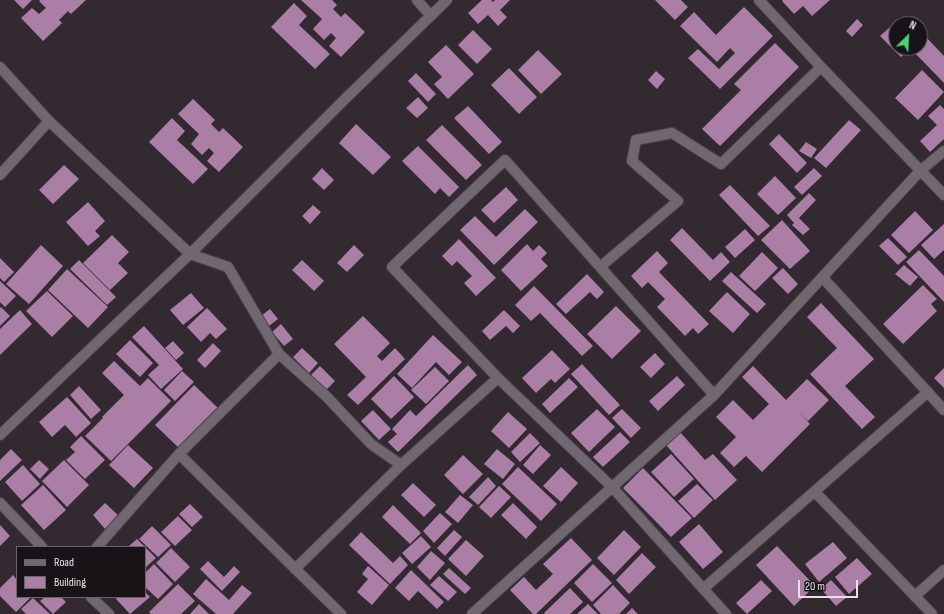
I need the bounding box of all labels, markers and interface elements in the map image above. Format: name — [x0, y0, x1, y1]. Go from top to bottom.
north arrow — [888, 16, 928, 56]
text: N — [907, 18, 918, 33]
legend — [16, 546, 146, 598]
text: Road — [54, 555, 74, 570]
scale bar — [800, 572, 860, 598]
text: Building — [54, 575, 86, 590]
text: 20 m — [805, 579, 825, 594]

